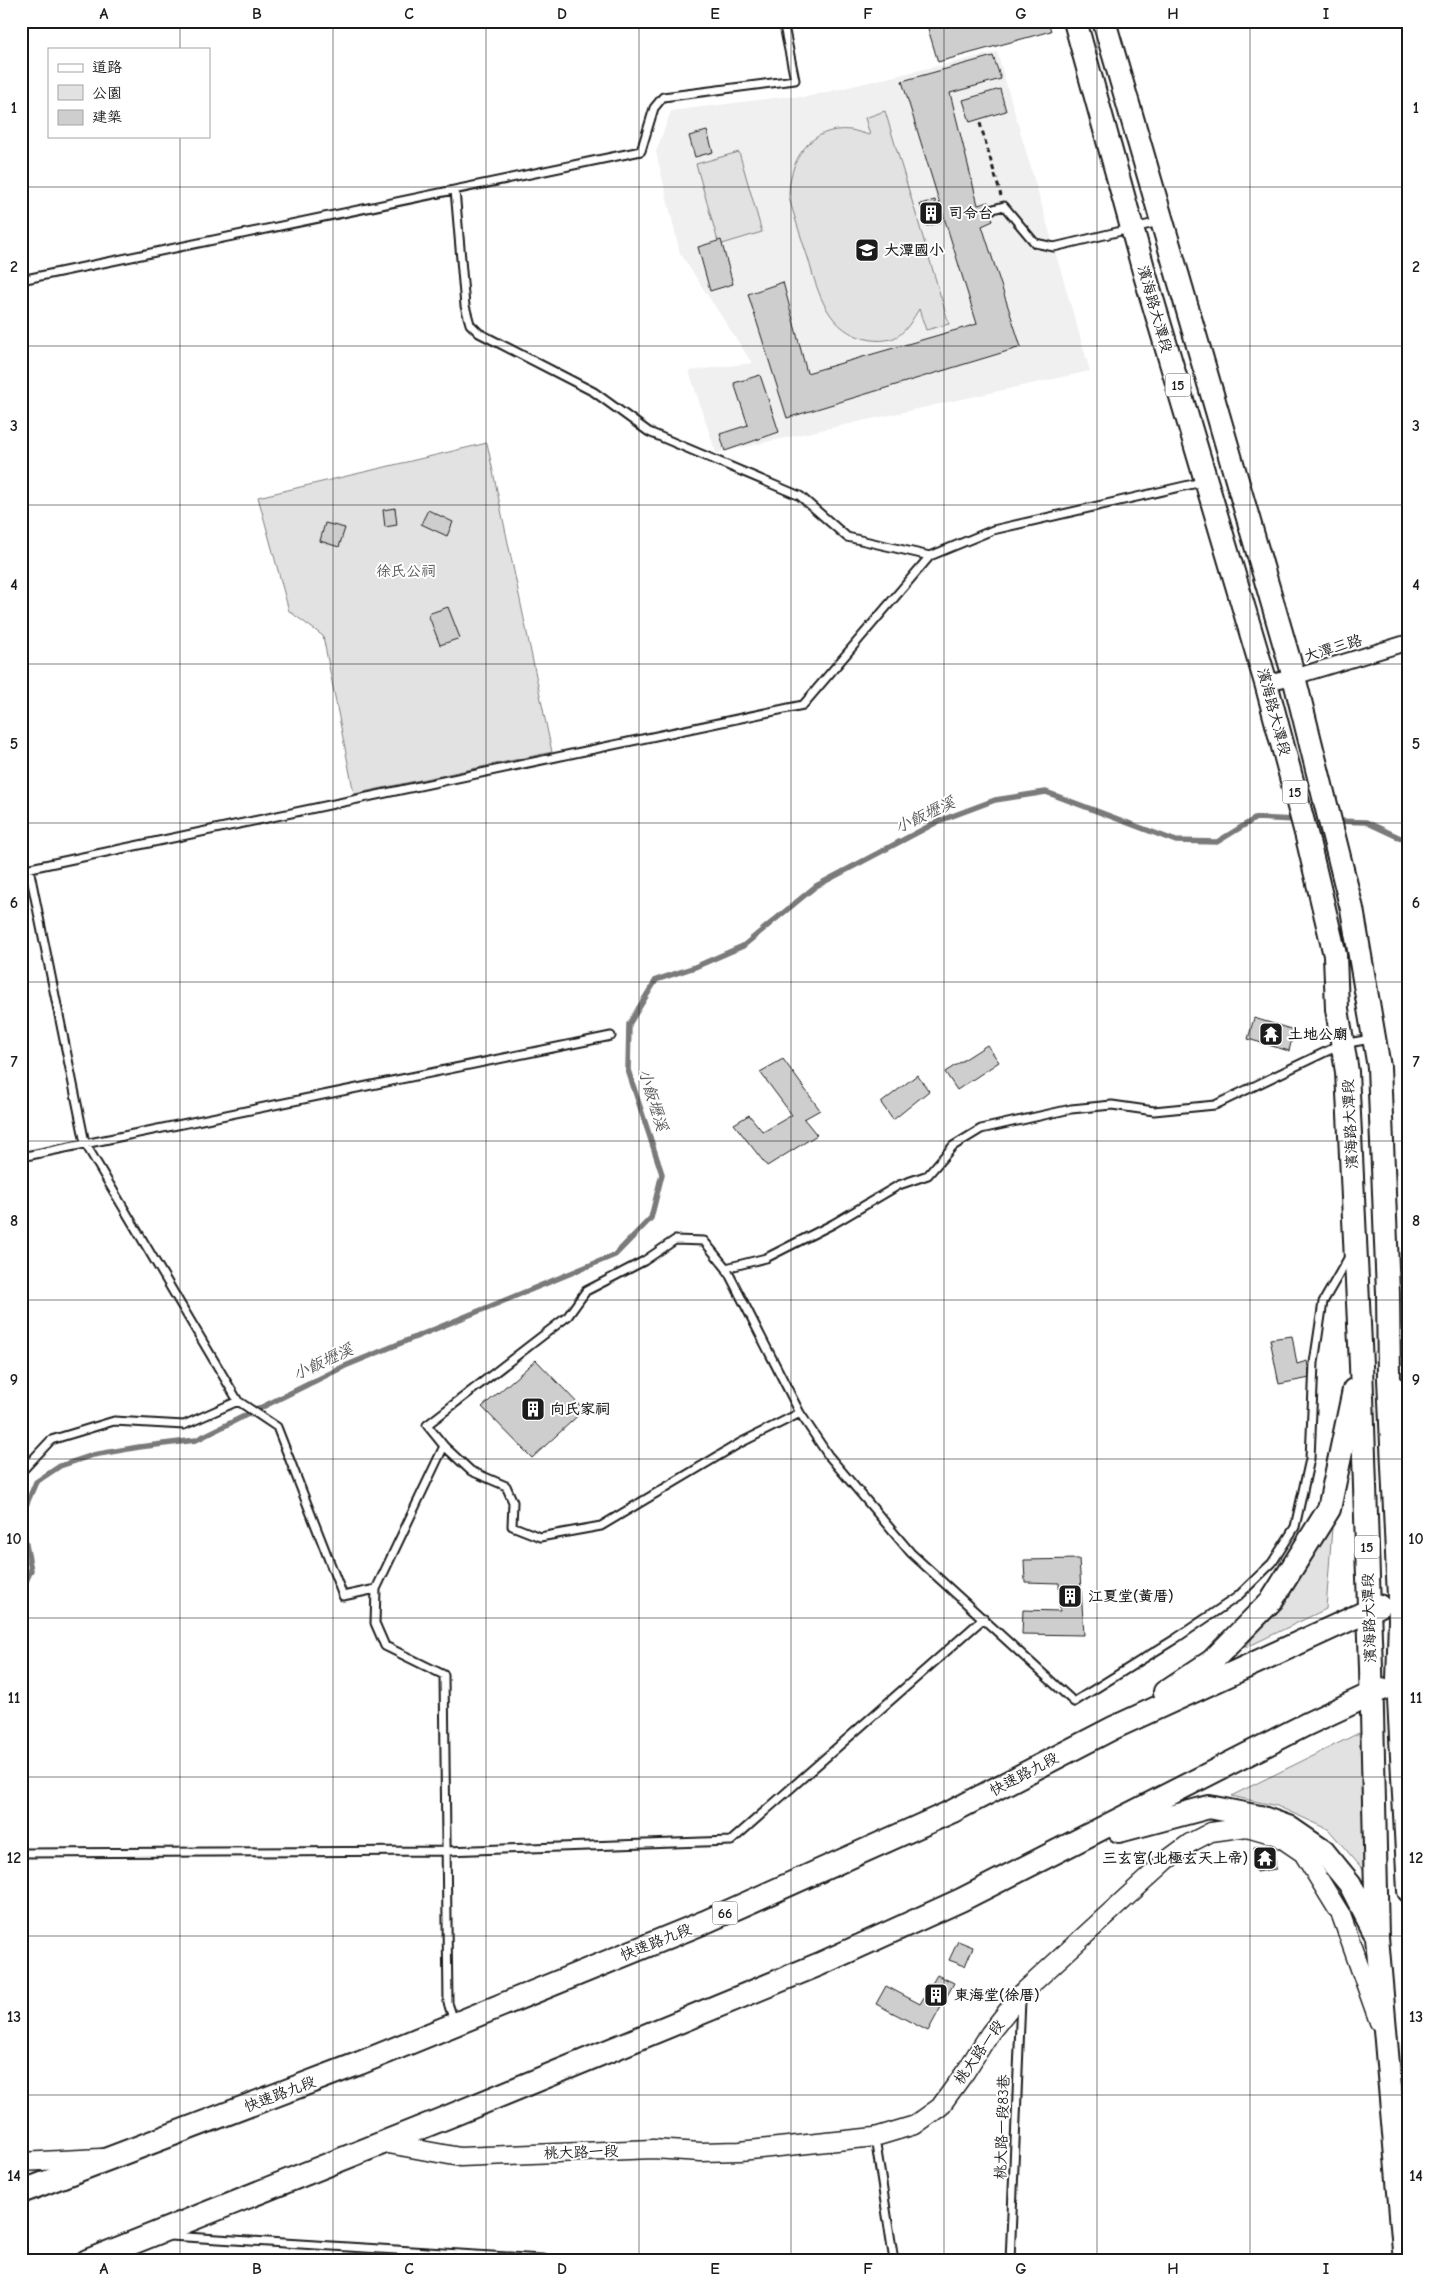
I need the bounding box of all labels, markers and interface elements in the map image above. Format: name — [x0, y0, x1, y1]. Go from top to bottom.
text: A — [100, 5, 109, 23]
text: B — [252, 5, 262, 23]
text: C — [404, 5, 414, 23]
text: D — [557, 5, 567, 23]
text: E — [710, 5, 720, 23]
text: F — [863, 5, 873, 23]
text: G — [1015, 5, 1027, 23]
text: H — [1167, 5, 1179, 23]
text: I — [1323, 5, 1329, 23]
legend — [48, 48, 210, 138]
text: 道路 — [92, 58, 122, 76]
text: 公園 — [92, 84, 122, 102]
text: 1 — [11, 99, 17, 117]
text: 1 — [1413, 99, 1419, 117]
text: 建築 — [92, 108, 122, 126]
building icon: 司令台 — [918, 200, 944, 226]
place label: 司令台 — [948, 204, 993, 222]
school or university icon: 大潭國小 — [854, 237, 880, 263]
place label: 大潭國小 — [884, 241, 944, 259]
text: 2 — [10, 258, 18, 276]
text: 2 — [1412, 258, 1420, 276]
street label: 濱海路大潭段 — [1134, 263, 1176, 355]
road number: 15 — [1166, 374, 1190, 396]
text: 3 — [10, 417, 18, 435]
text: 3 — [1412, 417, 1420, 435]
park label: 徐氏公祠 — [376, 562, 436, 580]
text: 4 — [10, 576, 18, 594]
text: 4 — [1412, 576, 1420, 594]
street label: 大潭三路 — [1302, 631, 1364, 665]
street label: 濱海路大潭段 — [1254, 666, 1294, 758]
text: 5 — [10, 735, 18, 753]
text: 5 — [1412, 735, 1420, 753]
road number: 15 — [1282, 780, 1308, 804]
water label: 小飯壢溪 — [892, 793, 959, 837]
text: 6 — [10, 894, 18, 912]
text: 6 — [1412, 894, 1420, 912]
temple icon: 土地公廟 — [1258, 1021, 1284, 1047]
place label: 土地公廟 — [1288, 1025, 1348, 1043]
text: 7 — [10, 1053, 18, 1071]
text: 7 — [1412, 1053, 1420, 1071]
water label: 小飯壢溪 — [635, 1067, 671, 1134]
street label: 濱海路大潭段 — [1339, 1079, 1361, 1169]
text: 8 — [10, 1212, 18, 1230]
text: 8 — [1412, 1212, 1420, 1230]
water label: 小飯壢溪 — [290, 1340, 357, 1384]
text: 9 — [10, 1371, 18, 1389]
text: 9 — [1412, 1371, 1420, 1389]
building icon: 向氏家祠 — [520, 1396, 546, 1422]
place label: 向氏家祠 — [550, 1400, 610, 1418]
text: 10 — [6, 1530, 22, 1548]
text: 10 — [1408, 1530, 1424, 1548]
road number: 15 — [1354, 1535, 1380, 1558]
street label: 濱海路大潭段 — [1358, 1573, 1380, 1663]
building icon: 江夏堂(黃厝) — [1057, 1583, 1083, 1609]
place label: 江夏堂(黃厝) — [1088, 1587, 1174, 1605]
text: 11 — [8, 1689, 20, 1707]
text: 11 — [1410, 1689, 1422, 1707]
street label: 快速路九段 — [987, 1748, 1061, 1800]
temple icon: 三玄宮(北極玄天上帝) — [1252, 1845, 1278, 1871]
text: 12 — [7, 1849, 21, 1867]
place label: 三玄宮(北極玄天上帝) — [1102, 1849, 1248, 1867]
text: 12 — [1409, 1849, 1423, 1867]
road number: 66 — [712, 1902, 738, 1925]
street label: 快速路九段 — [618, 1920, 694, 1964]
building icon: 東海堂(徐厝) — [923, 1982, 949, 2008]
place label: 東海堂(徐厝) — [954, 1986, 1040, 2004]
text: 13 — [7, 2008, 21, 2026]
text: 13 — [1409, 2008, 1423, 2026]
street label: 桃大路一段 — [950, 2016, 1008, 2088]
street label: 快速路九段 — [242, 2072, 318, 2116]
street label: 桃大路一段83巷 — [991, 2074, 1013, 2180]
street label: 桃大路一段 — [543, 2142, 619, 2162]
text: 14 — [7, 2167, 21, 2185]
text: 14 — [1409, 2167, 1423, 2185]
text: A — [100, 2260, 109, 2278]
text: B — [252, 2260, 262, 2278]
text: C — [404, 2260, 414, 2278]
text: D — [557, 2260, 567, 2278]
text: E — [710, 2260, 720, 2278]
text: F — [863, 2260, 873, 2278]
text: G — [1015, 2260, 1027, 2278]
text: H — [1167, 2260, 1179, 2278]
text: I — [1323, 2260, 1329, 2278]

